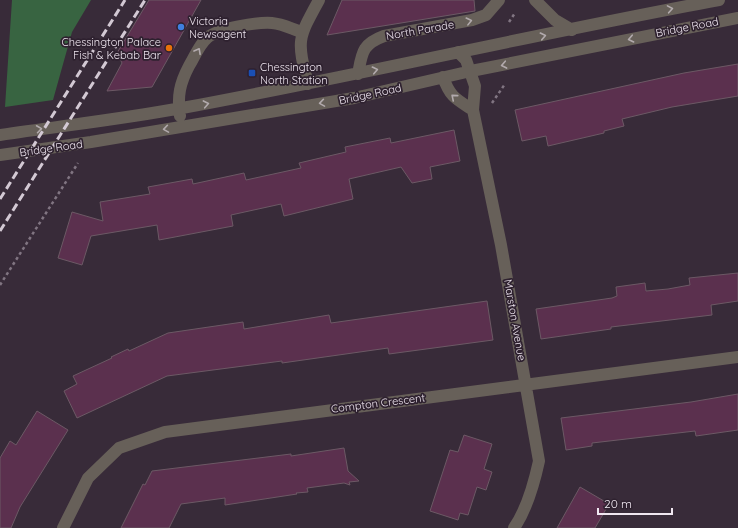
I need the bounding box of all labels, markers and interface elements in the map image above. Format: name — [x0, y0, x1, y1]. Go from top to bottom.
one-way arrow — [667, 5, 673, 14]
place label: Victoria Newsagent — [189, 14, 247, 41]
street label: Bridge Road — [654, 14, 720, 40]
street label: North Parade — [385, 17, 455, 43]
one-way arrow — [466, 17, 472, 25]
marker: Victoria Newsagent — [176, 22, 186, 32]
one-way arrow — [540, 32, 546, 40]
one-way arrow — [628, 34, 634, 42]
place label: Chessington Palace Fish & Kebab Bar — [62, 35, 162, 62]
marker: Chessington Palace Fish & Kebab Bar — [164, 43, 174, 53]
one-way arrow — [193, 47, 200, 55]
place label: Chessington North Station — [260, 60, 328, 87]
one-way arrow — [501, 60, 507, 68]
one-way arrow — [371, 67, 378, 75]
marker: Chessington North Station — [247, 68, 257, 78]
street label: Bridge Road — [337, 81, 403, 107]
one-way arrow — [451, 94, 459, 101]
one-way arrow — [319, 99, 325, 107]
one-way arrow — [203, 100, 209, 108]
one-way arrow — [36, 125, 42, 134]
one-way arrow — [163, 125, 169, 133]
street label: Bridge Road — [19, 137, 83, 159]
street label: Marston Avenue — [501, 278, 529, 362]
street label: Compton Crescent — [330, 390, 426, 416]
scale bar — [598, 490, 672, 516]
text: 20 m — [604, 496, 632, 511]

